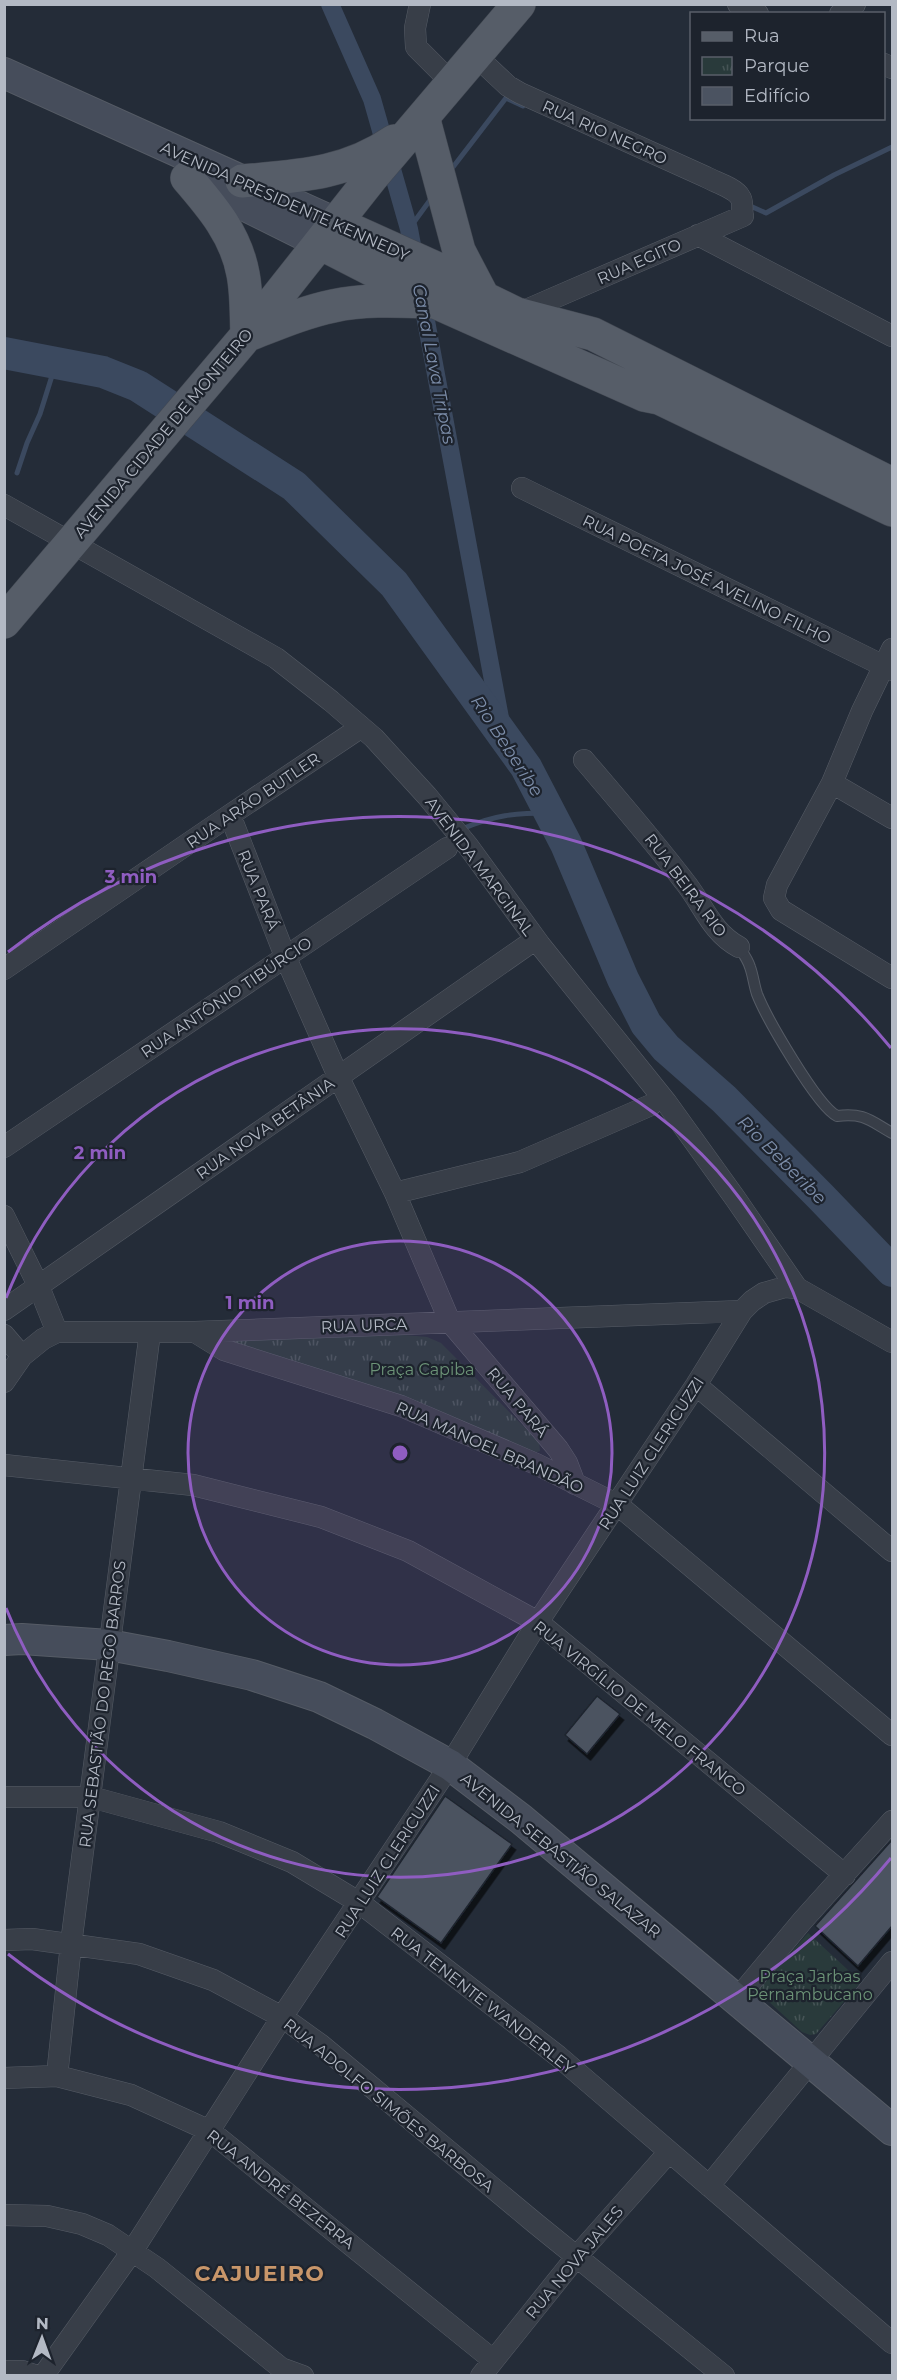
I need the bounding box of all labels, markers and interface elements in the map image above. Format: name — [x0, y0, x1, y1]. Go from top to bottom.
legend — [690, 12, 885, 120]
text: Rua — [744, 25, 780, 47]
text: Parque — [744, 55, 810, 77]
text: Edifício — [744, 85, 810, 107]
street label: RUA RIO NEGRO — [539, 96, 670, 169]
street label: AVENIDA PRESIDENTE KENNEDY — [158, 138, 413, 265]
street label: RUA EGITO — [594, 234, 684, 288]
water label: Canal Lava Tripas — [408, 282, 460, 446]
street label: AVENIDA CIDADE DE MONTEIRO — [70, 325, 257, 542]
street label: RUA POETA JOSÉ AVELINO FILHO — [579, 511, 834, 648]
water label: Rio Beberibe — [466, 691, 548, 801]
street label: RUA ARÃO BUTLER — [183, 749, 324, 852]
street label: AVENIDA MARGINAL — [421, 793, 538, 940]
street label: RUA BEIRA RIO — [641, 830, 731, 941]
street label: RUA PARÁ — [234, 847, 283, 934]
text: 3 min — [104, 866, 157, 888]
street label: RUA ANTÔNIO TIBÚRCIO — [137, 933, 315, 1062]
street label: RUA NOVA BETÂNIA — [193, 1073, 338, 1183]
water label: Rio Beberibe — [733, 1111, 831, 1209]
text: 2 min — [74, 1142, 126, 1164]
text: 1 min — [226, 1292, 274, 1314]
street label: RUA URCA — [320, 1314, 408, 1337]
park label: Praça Capiba — [369, 1360, 475, 1379]
street label: RUA PARÁ — [483, 1364, 553, 1441]
street label: RUA LUIZ CLERICUZZI — [595, 1373, 708, 1533]
street label: RUA MANOEL BRANDÃO — [393, 1397, 586, 1497]
centre of rings — [390, 1443, 410, 1463]
street label: RUA SEBASTIÃO DO REGO BARROS — [75, 1559, 130, 1849]
street label: RUA VIRGÍLIO DE MELO FRANCO — [530, 1617, 750, 1800]
street label: AVENIDA SEBASTIÃO SALAZAR — [457, 1769, 664, 1942]
street label: RUA LUIZ CLERICUZZI — [331, 1781, 444, 1941]
street label: RUA TENENTE WANDERLEY — [387, 1923, 579, 2078]
park label: Praça Jarbas Pernambucano — [747, 1967, 873, 2004]
street label: RUA ADOLFO SIMÕES BARBOSA — [280, 2015, 498, 2196]
street label: RUA ANDRÉ BEZERRA — [203, 2126, 359, 2253]
street label: RUA NOVA JALES — [522, 2202, 627, 2323]
district label: CAJUEIRO — [195, 2260, 325, 2287]
north arrow — [12, 2308, 72, 2368]
text: N — [36, 2314, 49, 2333]

